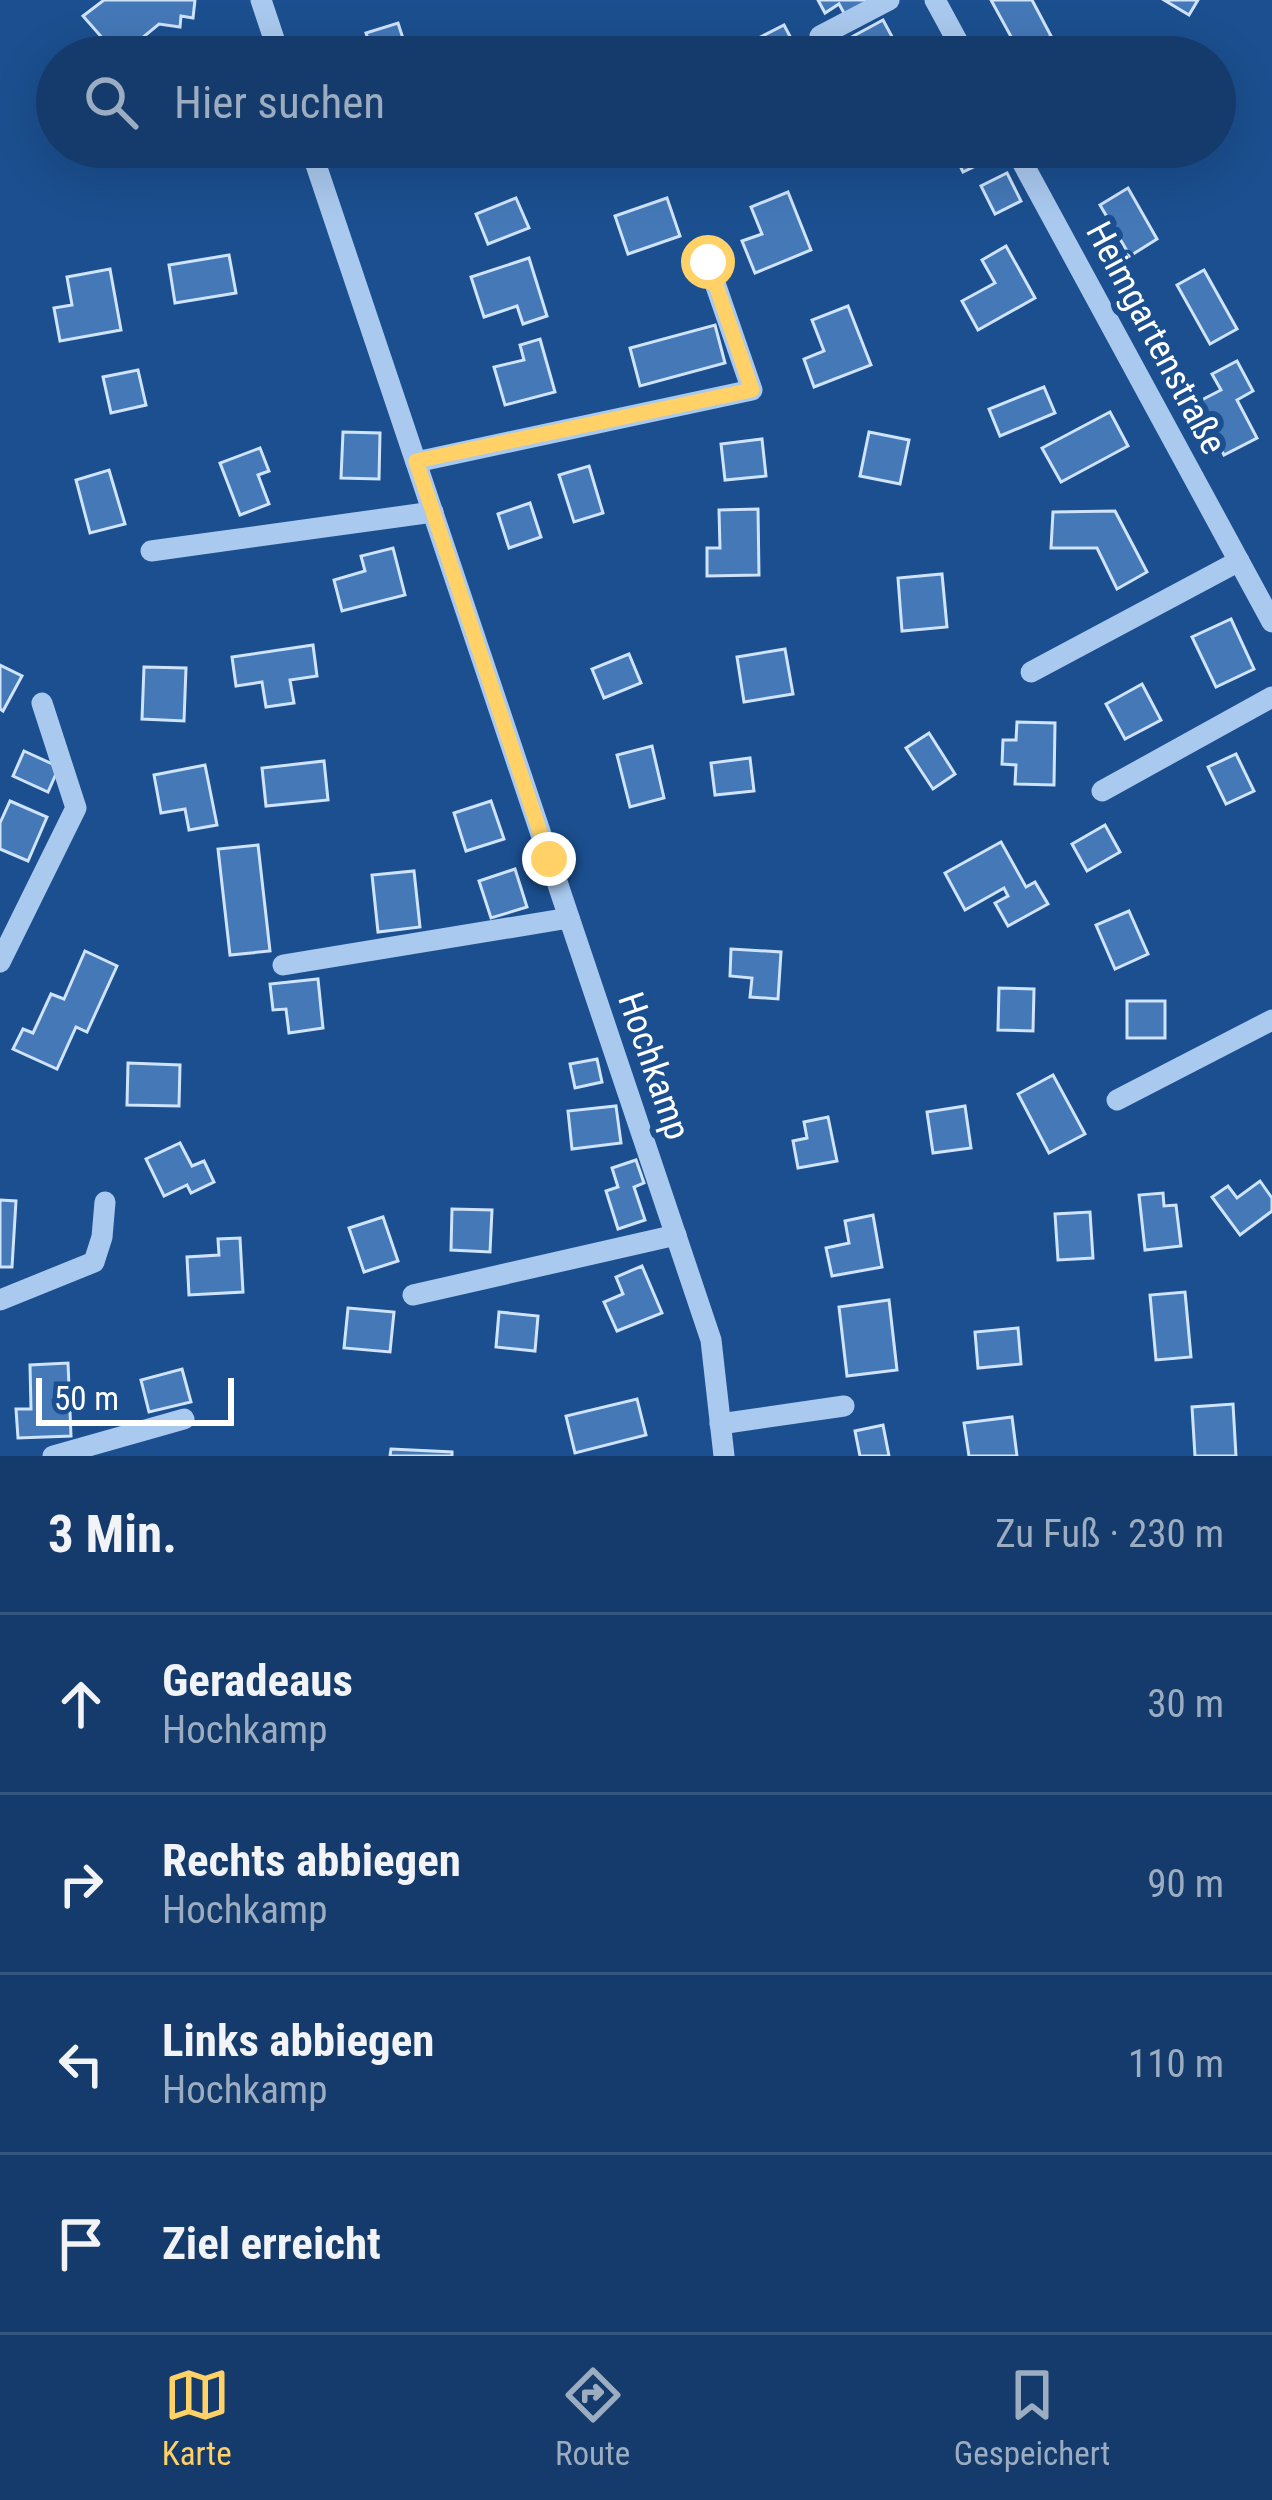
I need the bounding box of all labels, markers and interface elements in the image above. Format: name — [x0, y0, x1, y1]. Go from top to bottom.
search box — [36, 36, 1236, 168]
icon: search — [78, 69, 144, 135]
text: Hier suchen — [174, 76, 385, 129]
street label: Heimgartenstraße — [1077, 215, 1235, 461]
route start — [681, 235, 735, 289]
route end — [522, 832, 576, 886]
street label: Hochkamp — [609, 987, 699, 1145]
scale bar — [36, 1372, 234, 1425]
text: 50 m — [54, 1379, 119, 1418]
text: 3 Min. — [48, 1505, 177, 1564]
text: Zu Fuß · 230 m — [995, 1511, 1224, 1557]
text: Geradeaus — [162, 1654, 353, 1707]
icon: ahead — [48, 1671, 114, 1737]
text: 30 m — [1147, 1681, 1224, 1727]
text: Hochkamp — [162, 1707, 327, 1753]
text: Rechts abbiegen — [162, 1834, 461, 1887]
icon: right — [48, 1851, 114, 1917]
text: 90 m — [1147, 1861, 1224, 1907]
text: Hochkamp — [162, 1887, 327, 1933]
text: Links abbiegen — [162, 2014, 434, 2067]
icon: left — [48, 2031, 114, 2097]
text: 110 m — [1128, 2041, 1224, 2087]
text: Hochkamp — [162, 2067, 327, 2113]
icon: arrive — [48, 2211, 114, 2277]
text: Ziel erreicht — [162, 2217, 381, 2270]
tab: Karte — [162, 2362, 232, 2473]
tab: Route — [555, 2362, 630, 2473]
tab: Gespeichert — [954, 2362, 1110, 2473]

